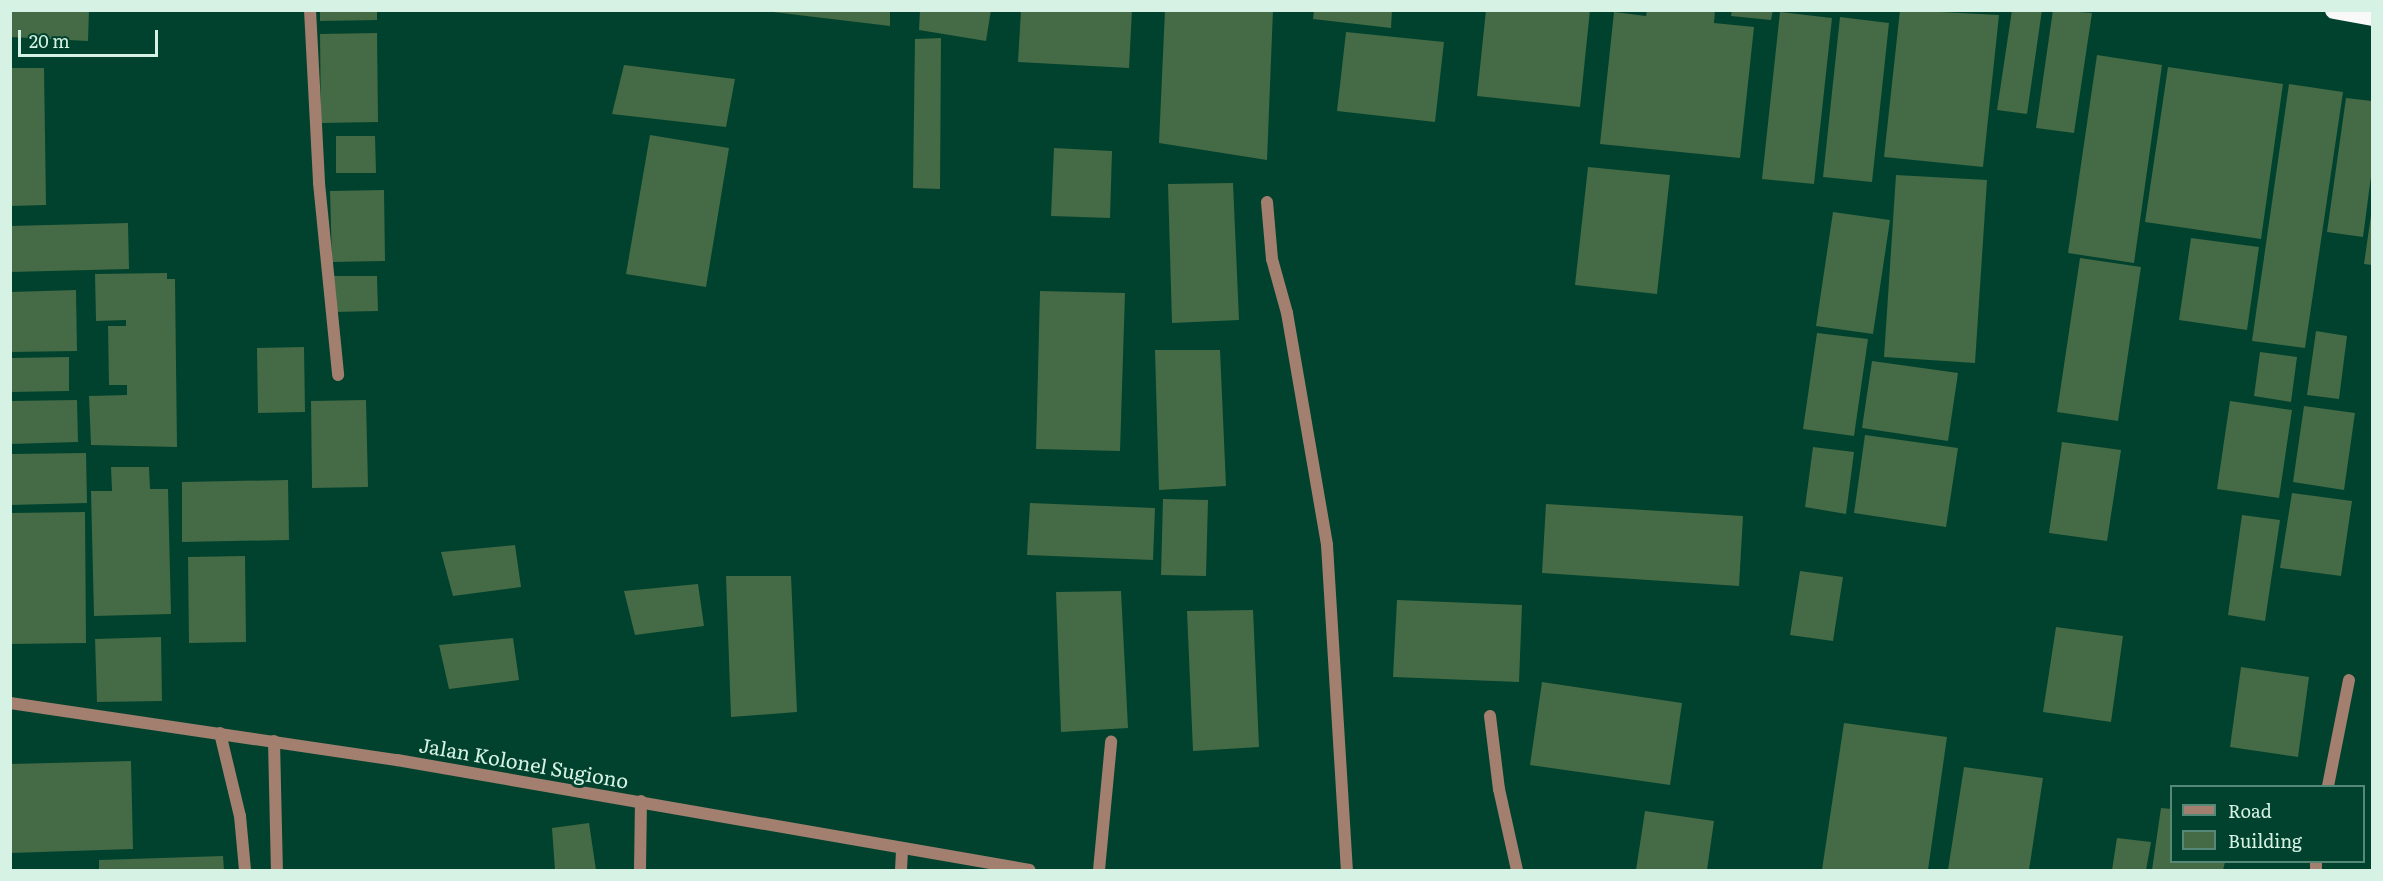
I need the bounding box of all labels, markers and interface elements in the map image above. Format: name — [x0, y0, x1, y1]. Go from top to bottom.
scale bar — [21, 18, 160, 56]
text: 20 m — [29, 27, 70, 54]
street label: Jalan Kolonel Sugiono — [417, 732, 631, 792]
legend — [2170, 785, 2365, 863]
text: Road — [2228, 797, 2272, 824]
text: Building — [2228, 827, 2302, 854]

